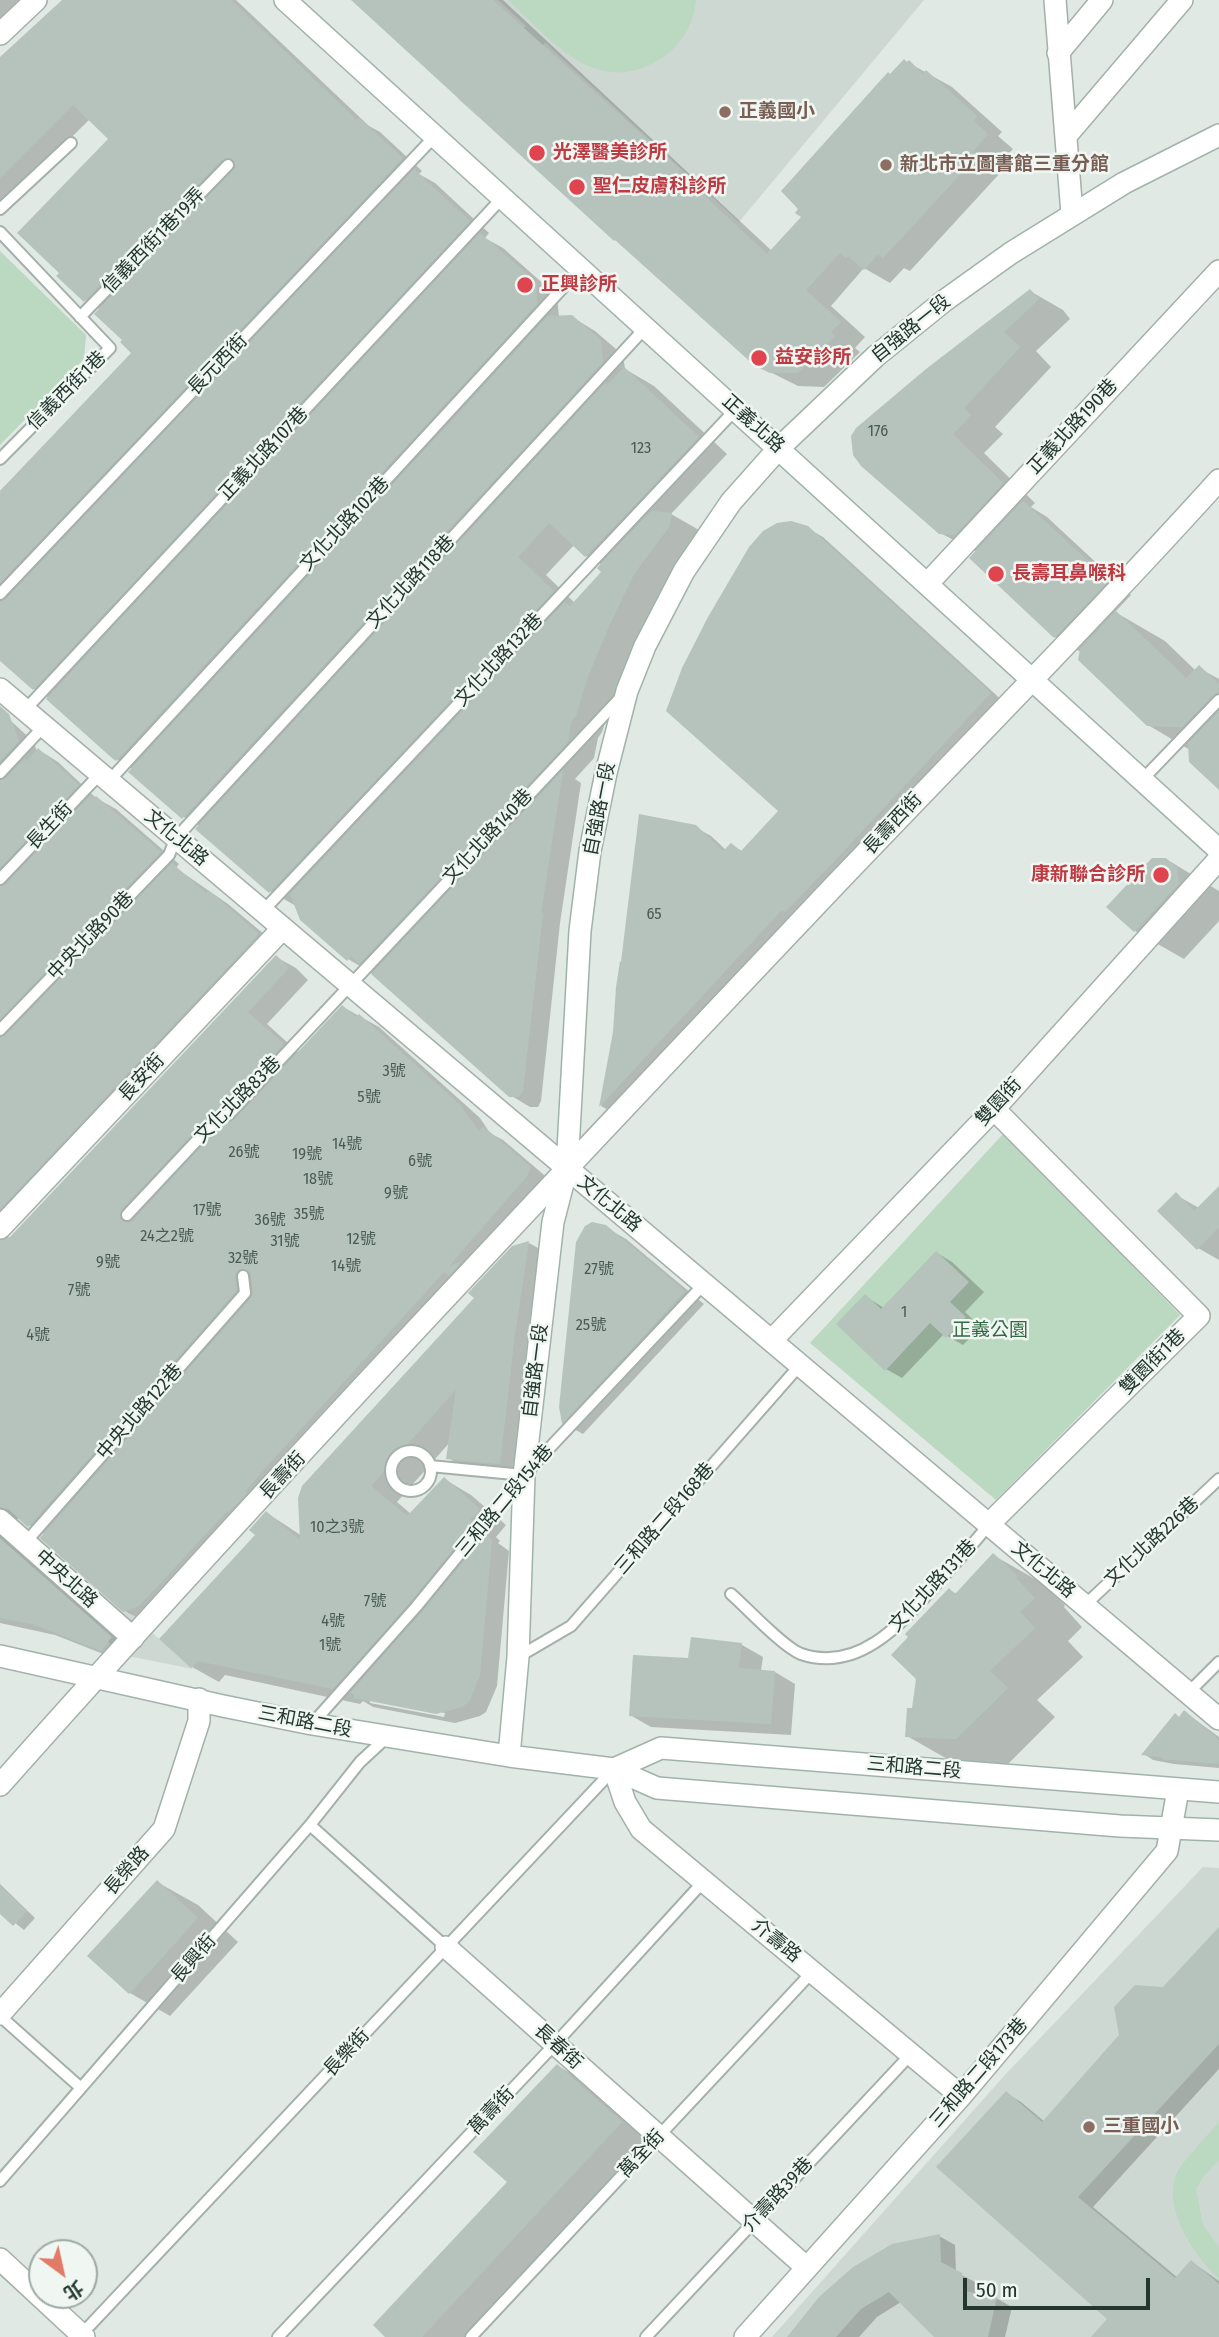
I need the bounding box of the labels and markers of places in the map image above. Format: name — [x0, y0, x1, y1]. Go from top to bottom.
place label: 正義國小 — [739, 101, 815, 123]
marker: 正義國小 — [717, 104, 733, 120]
place label: 光澤醫美診所 — [553, 142, 667, 164]
marker: 光澤醫美診所 — [527, 143, 547, 163]
place label: 新北市立圖書館三重分館 — [900, 154, 1109, 176]
marker: 新北市立圖書館三重分館 — [878, 157, 894, 173]
place label: 聖仁皮膚科診所 — [593, 176, 726, 198]
marker: 聖仁皮膚科診所 — [567, 177, 587, 197]
place label: 正興診所 — [541, 274, 617, 296]
marker: 正興診所 — [515, 275, 535, 295]
place label: 益安診所 — [775, 347, 851, 369]
marker: 益安診所 — [749, 348, 769, 368]
place label: 長壽耳鼻喉科 — [1012, 563, 1126, 585]
marker: 長壽耳鼻喉科 — [986, 564, 1006, 584]
place label: 康新聯合診所 — [1031, 864, 1145, 886]
marker: 康新聯合診所 — [1151, 865, 1171, 885]
place label: 三重國小 — [1103, 2116, 1179, 2138]
marker: 三重國小 — [1081, 2119, 1097, 2135]

